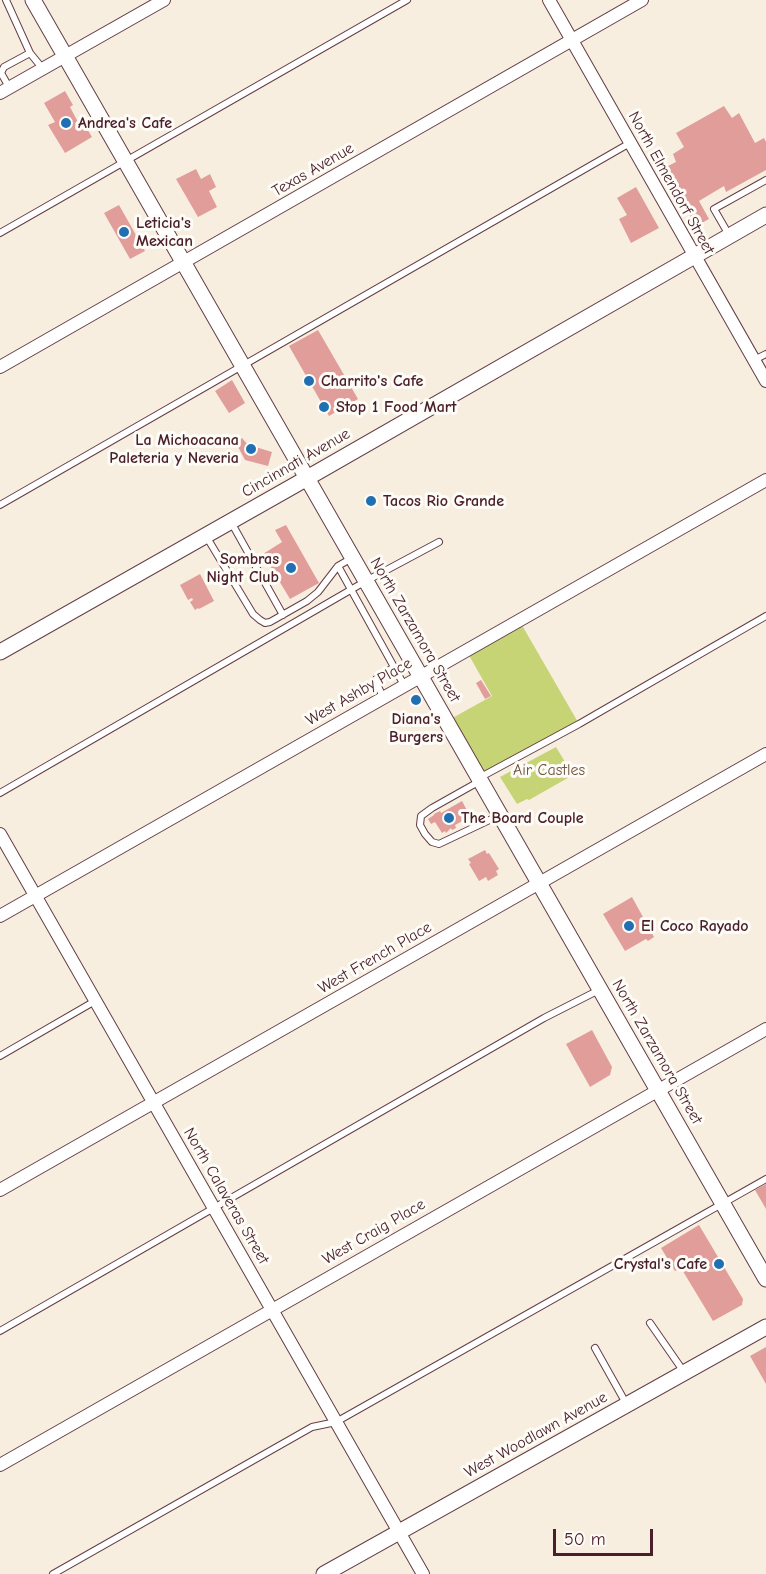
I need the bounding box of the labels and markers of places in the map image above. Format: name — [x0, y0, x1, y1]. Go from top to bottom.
place label: Andrea's Cafe — [78, 113, 172, 133]
marker: Andrea's Cafe — [59, 116, 73, 130]
place label: Leticia's Mexican — [136, 213, 193, 251]
marker: Leticia's Mexican — [117, 225, 131, 239]
place label: Charrito's Cafe — [321, 371, 423, 391]
marker: Charrito's Cafe — [302, 374, 316, 388]
place label: Stop 1 Food Mart — [336, 397, 456, 417]
marker: Stop 1 Food Mart — [317, 400, 331, 414]
place label: La Michoacana Paleteria y Neveria — [109, 430, 239, 468]
marker: La Michoacana Paleteria y Neveria — [244, 442, 258, 456]
place label: Tacos Rio Grande — [383, 491, 504, 511]
marker: Tacos Rio Grande — [364, 494, 378, 508]
place label: Sombras Night Club — [206, 549, 279, 587]
marker: Sombras Night Club — [284, 561, 298, 575]
marker: Diana's Burgers — [409, 693, 423, 707]
place label: Diana's Burgers — [389, 709, 443, 747]
place label: The Board Couple — [461, 808, 584, 828]
marker: The Board Couple — [442, 811, 456, 825]
place label: El Coco Rayado — [641, 916, 749, 936]
marker: El Coco Rayado — [622, 919, 636, 933]
place label: Crystal's Cafe — [614, 1254, 707, 1274]
marker: Crystal's Cafe — [712, 1257, 726, 1271]

